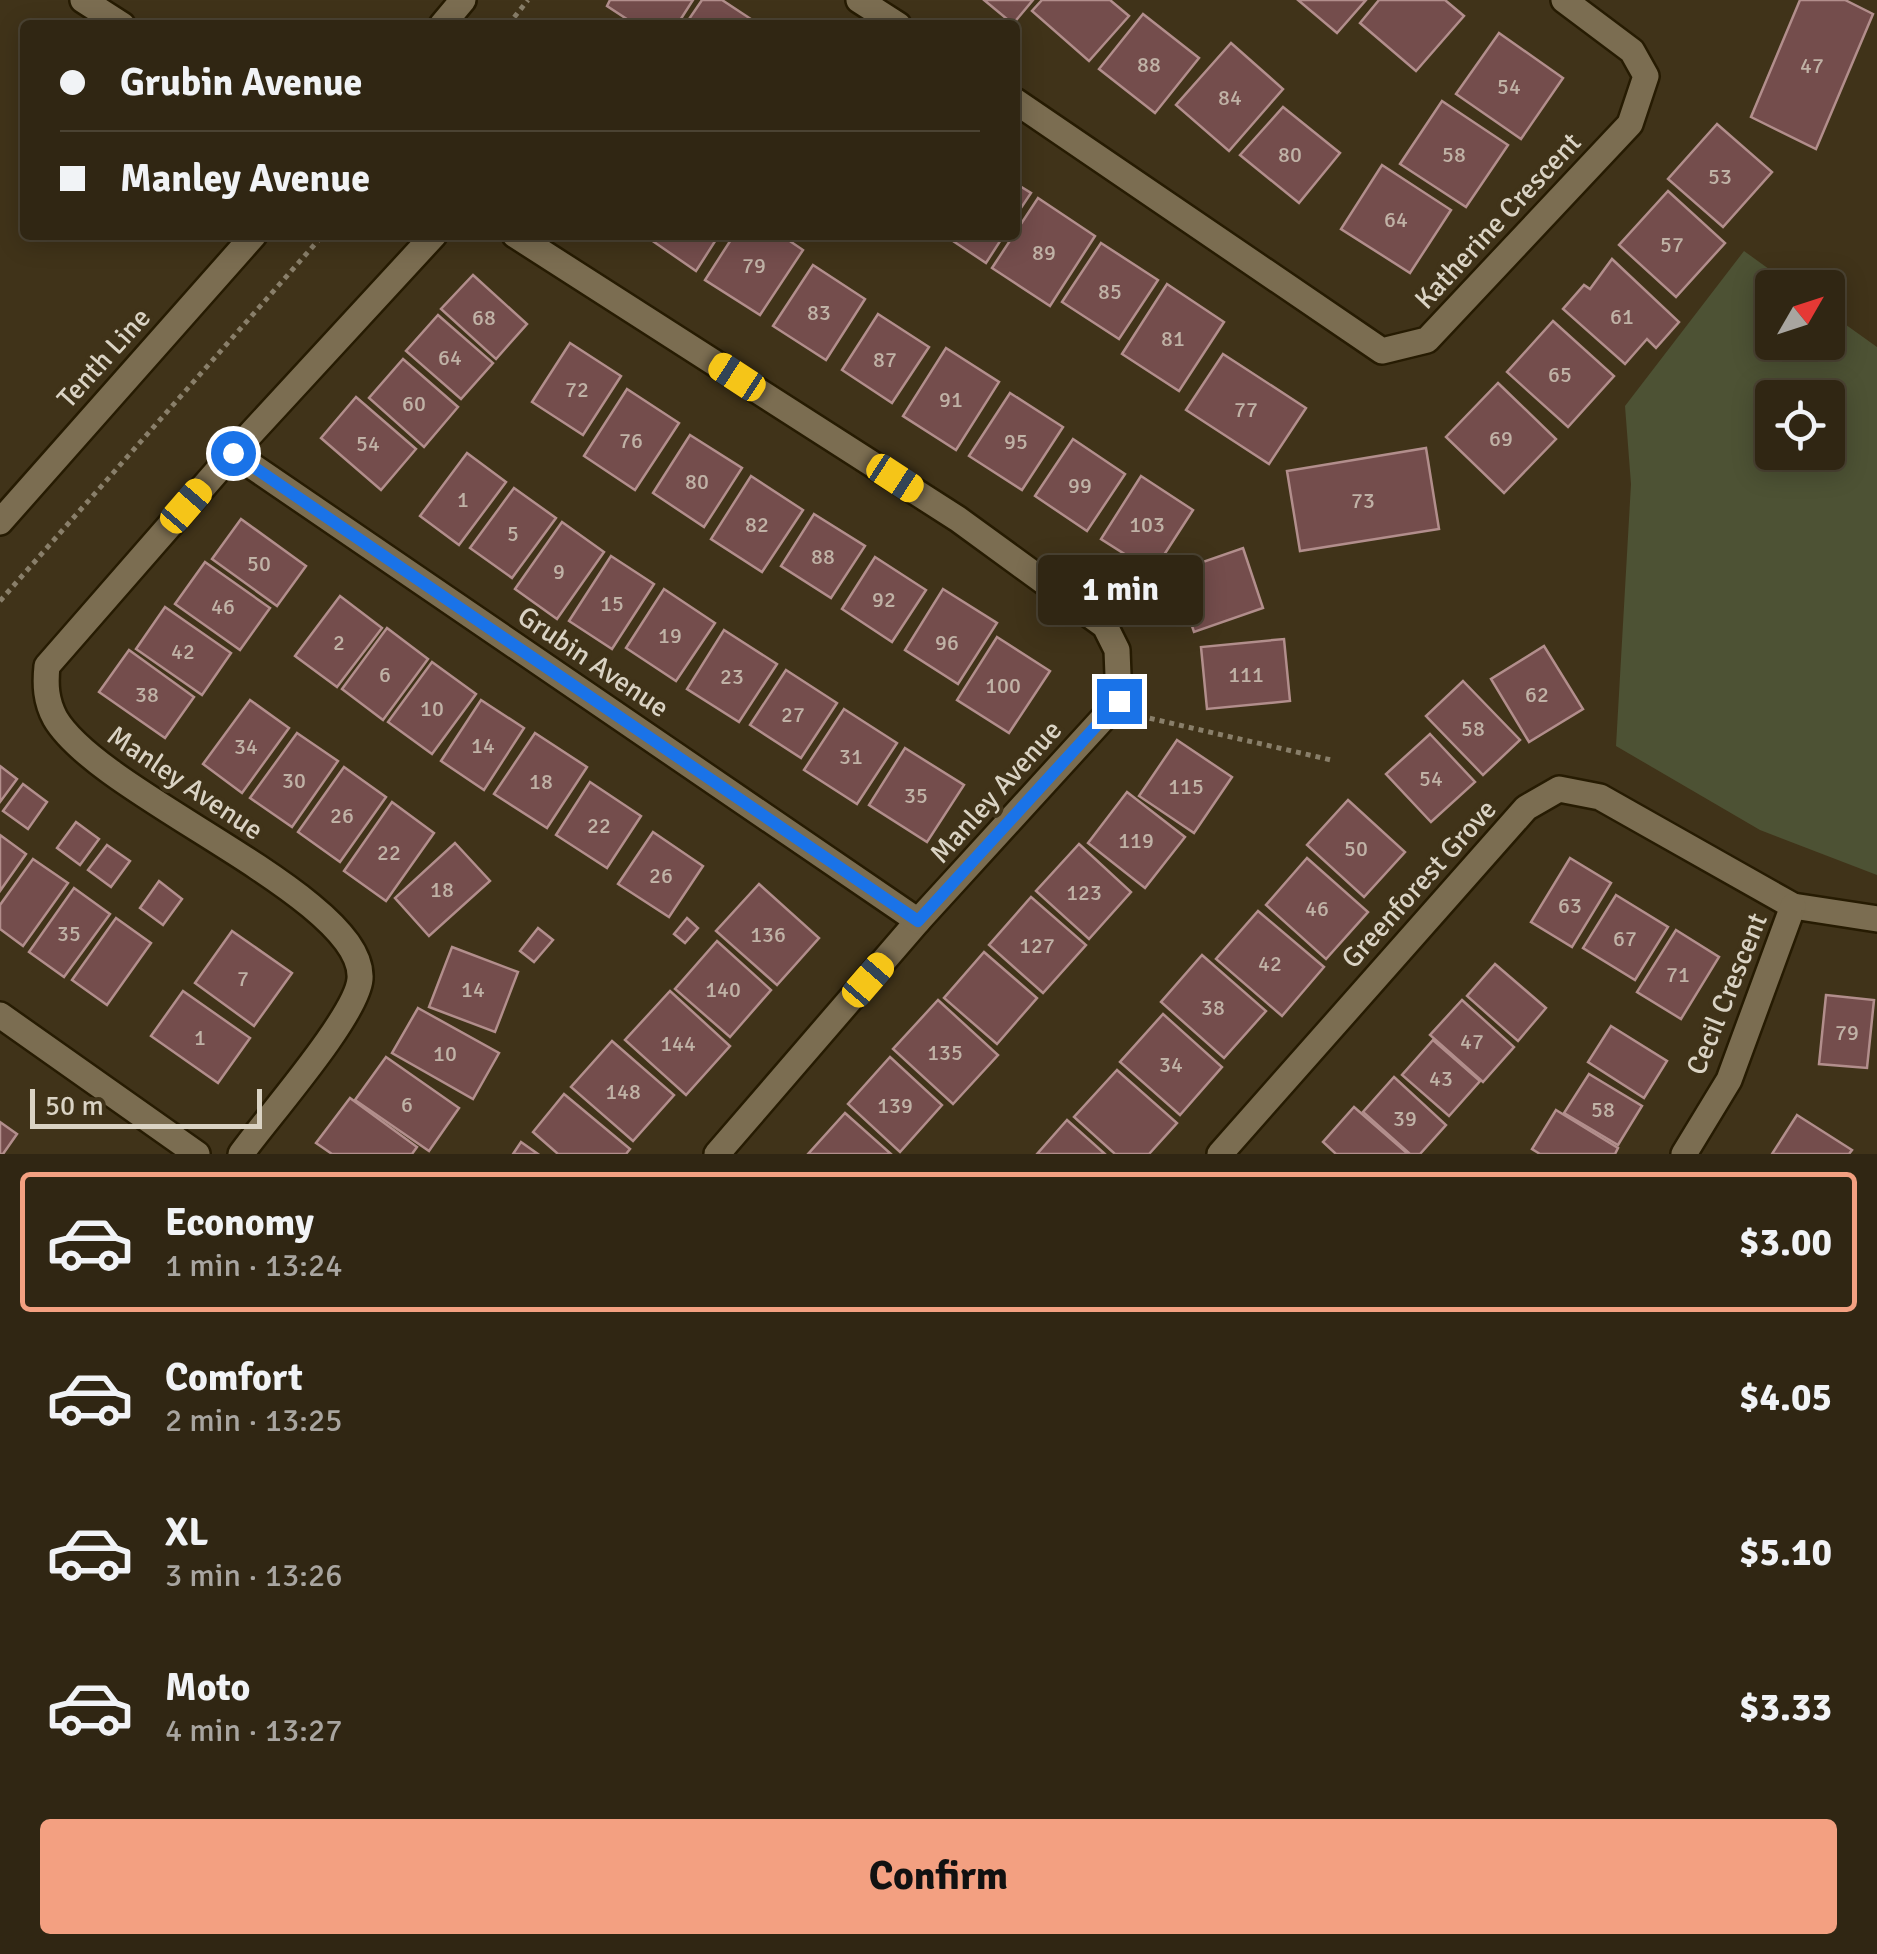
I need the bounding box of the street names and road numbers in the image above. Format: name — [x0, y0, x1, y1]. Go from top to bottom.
street label: Katherine Crescent — [1408, 126, 1589, 316]
street label: Tenth Line — [50, 301, 158, 415]
street label: Grubin Avenue — [511, 599, 675, 725]
street label: Manley Avenue — [923, 714, 1069, 870]
street label: Manley Avenue — [101, 718, 269, 848]
street label: Greenforest Grove — [1334, 793, 1504, 975]
street label: Cecil Crescent — [1679, 908, 1775, 1080]

